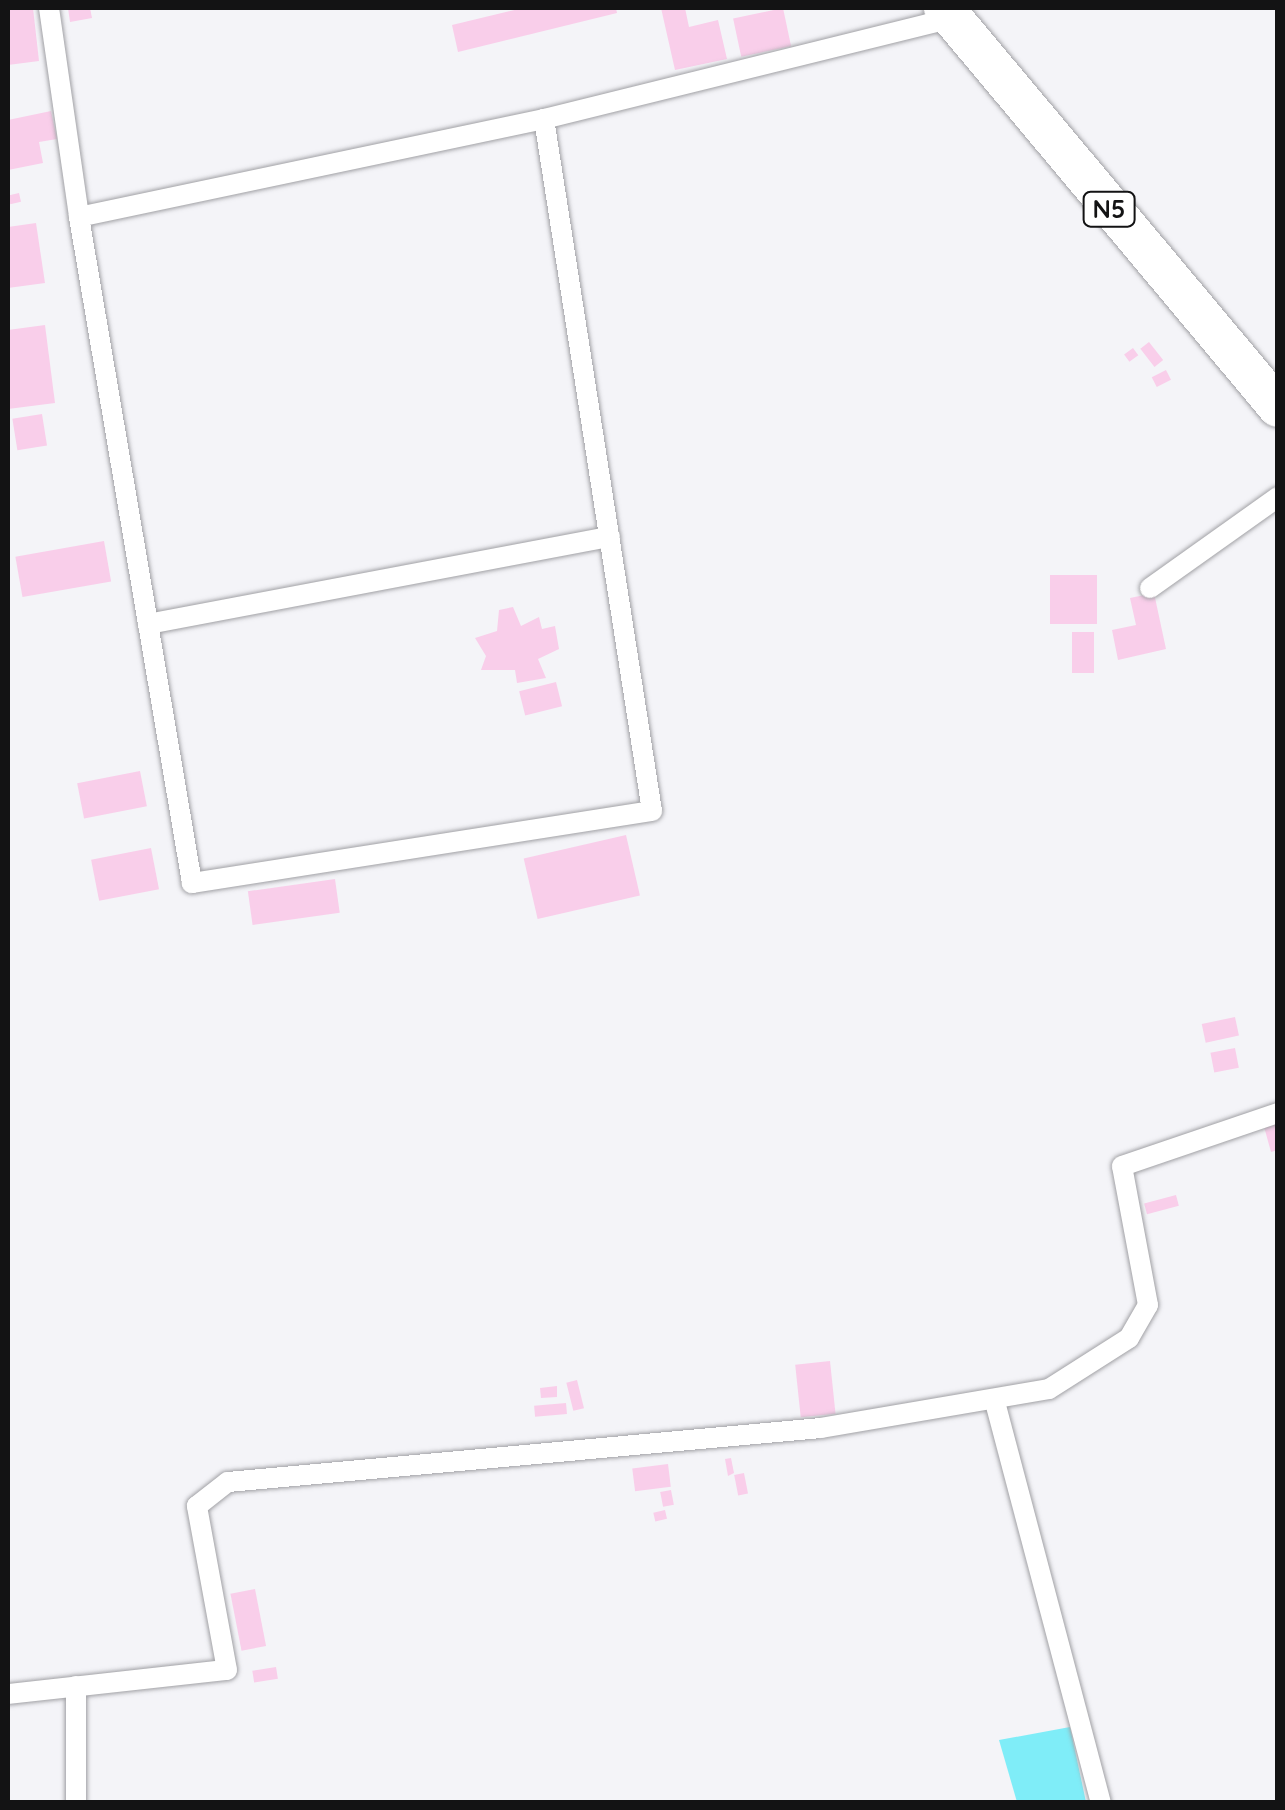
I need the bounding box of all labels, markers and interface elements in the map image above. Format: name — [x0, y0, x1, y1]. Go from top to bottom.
road number: N5 — [1082, 189, 1136, 229]

